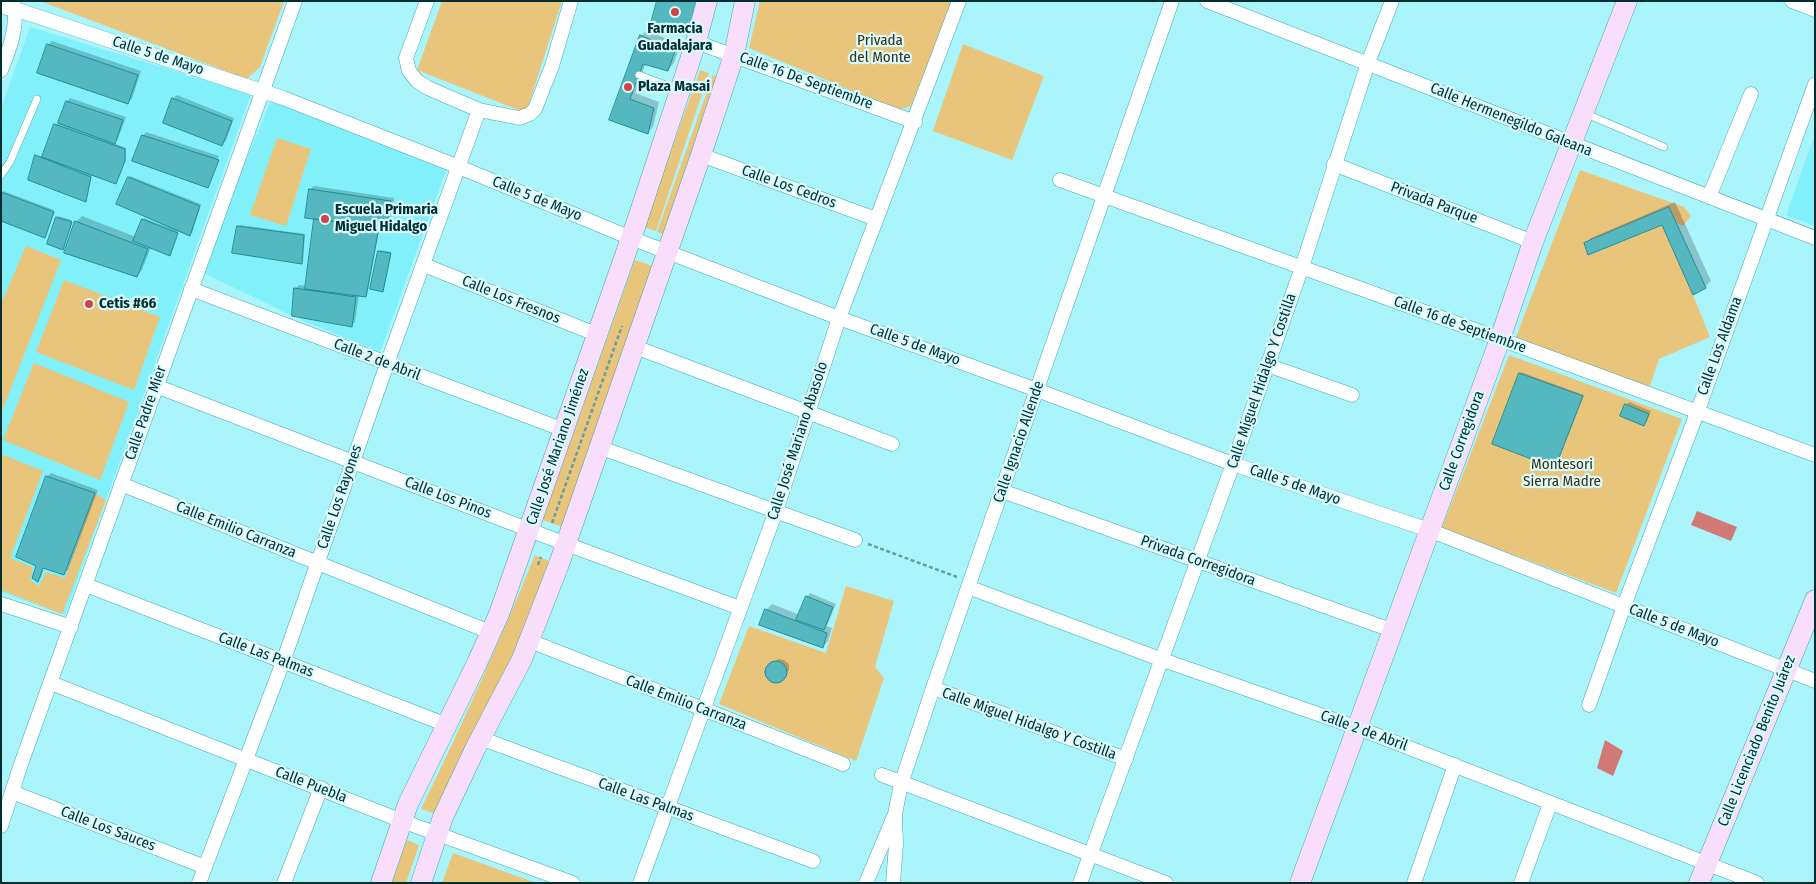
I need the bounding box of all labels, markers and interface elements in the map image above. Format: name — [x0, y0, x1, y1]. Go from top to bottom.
marker: Farmacia Guadalajara — [669, 6, 681, 18]
place label: Farmacia Guadalajara — [638, 20, 712, 55]
park label: Privada del Monte — [849, 32, 911, 67]
street label: Calle 5 de Mayo — [110, 33, 206, 79]
street label: Calle 16 De Septiembre — [737, 49, 875, 113]
place label: Plaza Masai — [638, 78, 710, 96]
street label: Calle Hermenegildo Galeana — [1427, 79, 1595, 161]
marker: Plaza Masai — [622, 81, 634, 93]
street label: Calle Los Cedros — [739, 162, 839, 212]
street label: Calle 5 de Mayo — [490, 173, 584, 225]
street label: Privada Parque — [1388, 178, 1480, 228]
place label: Escuela Primaria Miguel Hidalgo — [335, 201, 438, 236]
marker: Escuela Primaria Miguel Hidalgo — [319, 213, 331, 225]
street label: Calle Los Fresnos — [459, 272, 563, 328]
street label: Calle Miguel Hidalgo Y Costilla — [1223, 291, 1301, 471]
street label: Calle 16 de Septiembre — [1391, 293, 1529, 357]
street label: Calle Los Aldama — [1694, 294, 1746, 398]
place label: Cetis #66 — [99, 295, 156, 313]
marker: Cetis #66 — [83, 298, 95, 310]
street label: Calle 5 de Mayo — [867, 320, 963, 370]
street label: Calle 2 de Abril — [331, 335, 423, 385]
street label: Calle José Mariano Abasolo — [764, 360, 832, 522]
street label: Calle Padre Mier — [121, 363, 171, 463]
street label: Calle José Mariano Jiménez — [523, 366, 593, 528]
street label: Calle Ignacio Allende — [990, 379, 1048, 505]
street label: Calle Corregidora — [1436, 389, 1488, 493]
street label: Calle Los Rayones — [314, 443, 366, 551]
park label: Montesori Sierra Madre — [1523, 456, 1601, 491]
street label: Calle 5 de Mayo — [1247, 461, 1343, 509]
street label: Calle Los Pinos — [402, 473, 494, 523]
street label: Calle Emilio Carranza — [173, 498, 299, 562]
street label: Privada Corregidora — [1138, 532, 1258, 590]
street label: Calle 5 de Mayo — [1626, 601, 1722, 651]
street label: Calle Las Palmas — [216, 629, 316, 681]
street label: Calle Licenciado Benito Juárez — [1714, 653, 1800, 829]
street label: Calle Emilio Carranza — [623, 672, 749, 734]
street label: Calle Miguel Hidalgo Y Costilla — [939, 684, 1119, 764]
street label: Calle 2 de Abril — [1318, 707, 1410, 755]
street label: Calle Puebla — [273, 763, 349, 807]
street label: Calle Las Palmas — [596, 774, 696, 826]
street label: Calle Los Sauces — [58, 803, 158, 855]

